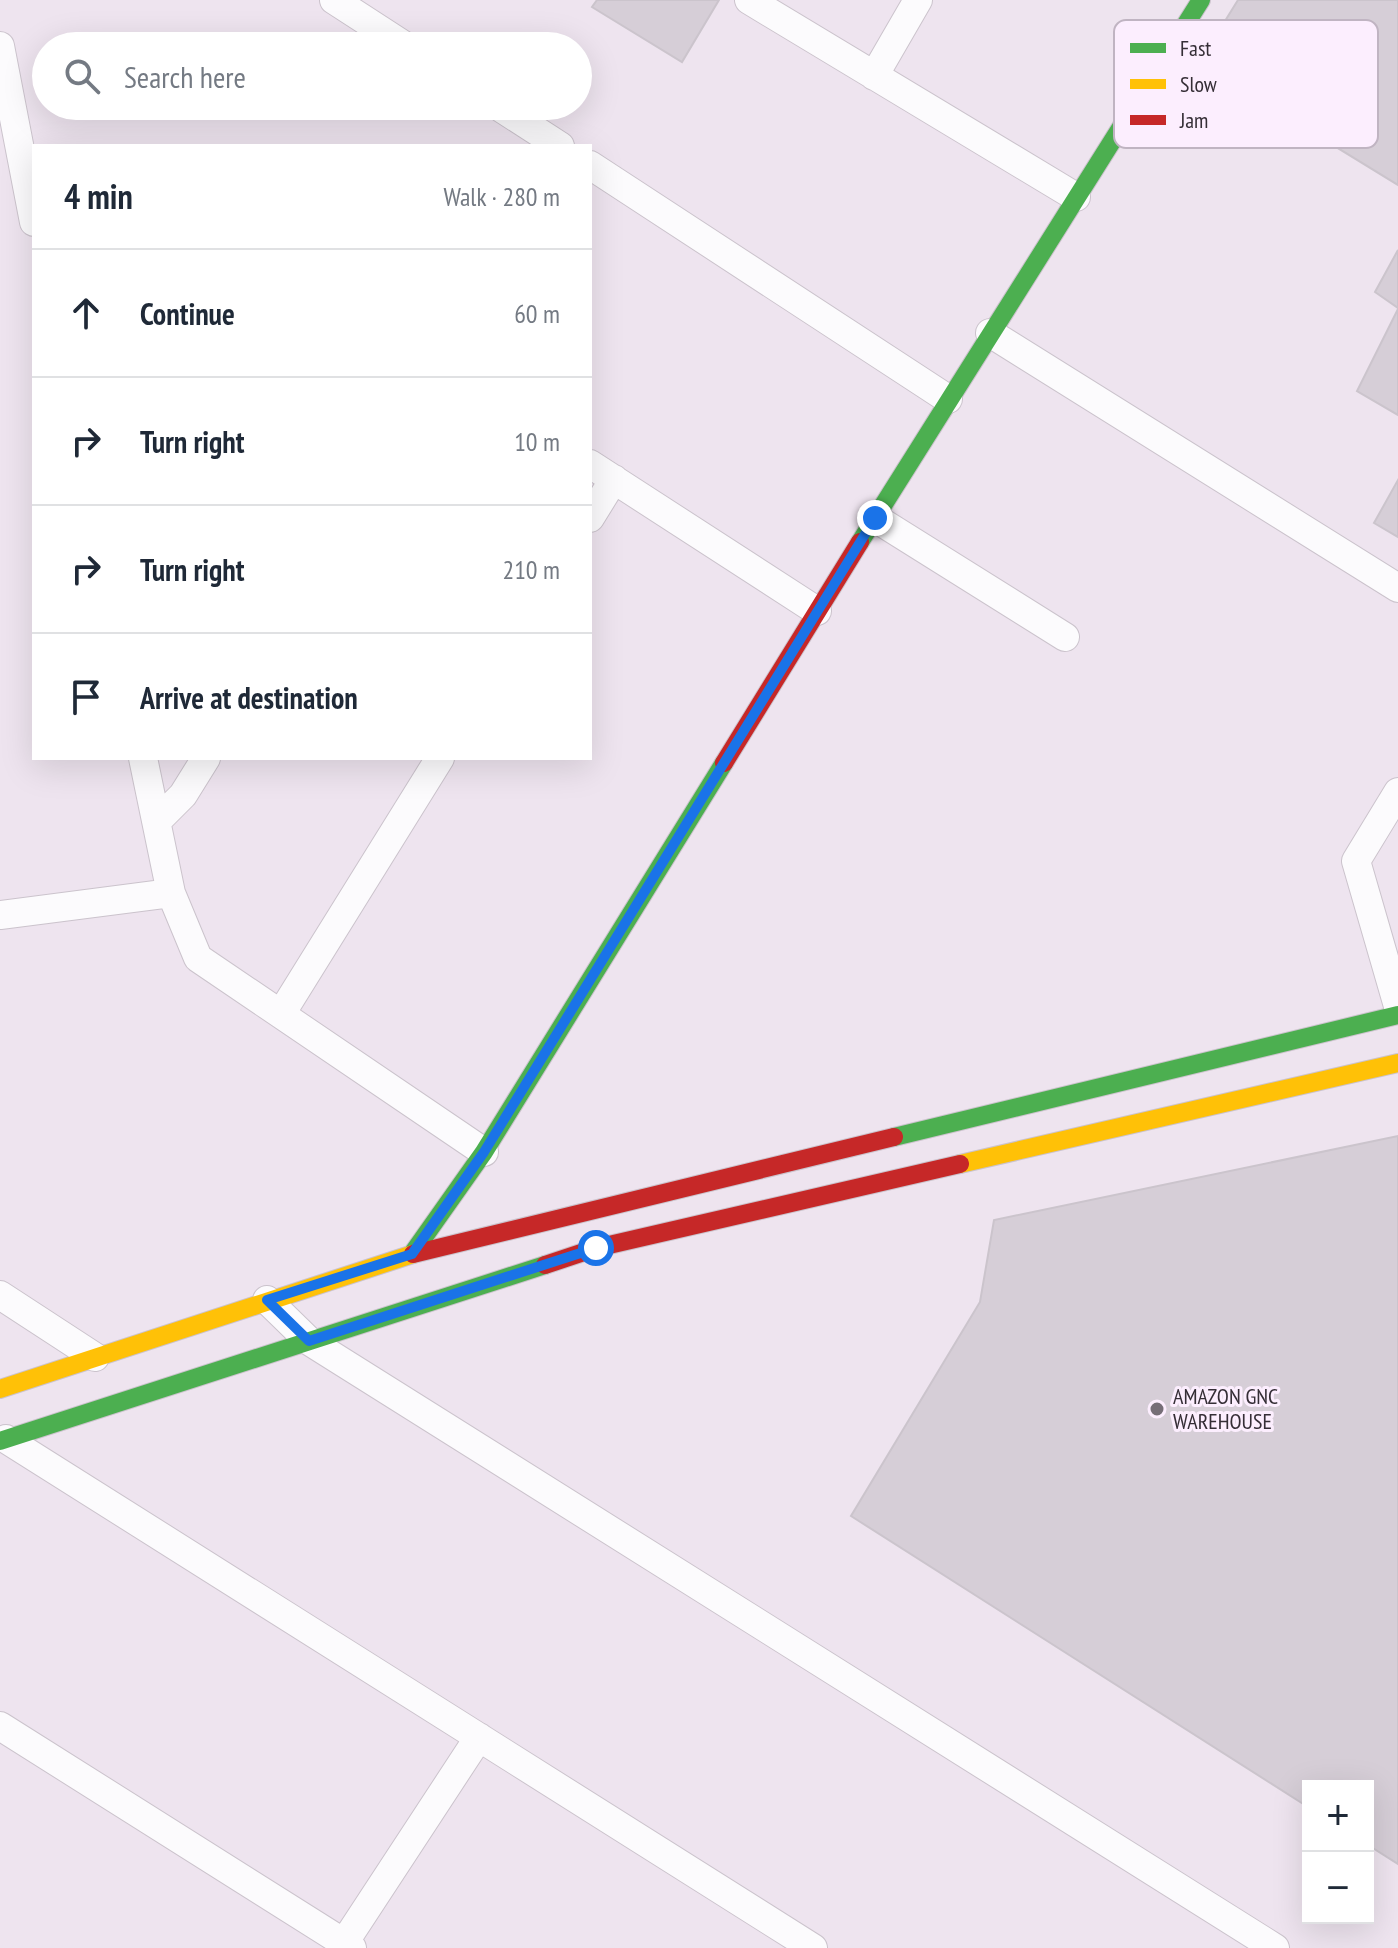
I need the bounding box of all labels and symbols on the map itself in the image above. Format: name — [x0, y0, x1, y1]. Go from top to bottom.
legend — [1114, 20, 1378, 148]
text: Fast — [1180, 34, 1211, 62]
text: Slow — [1180, 70, 1217, 98]
text: Jam — [1179, 106, 1208, 134]
route end — [857, 500, 893, 536]
route start — [578, 1230, 614, 1266]
place label: AMAZON GNC WAREHOUSE — [1173, 1382, 1278, 1435]
marker: AMAZON GNC WAREHOUSE — [1148, 1400, 1166, 1418]

